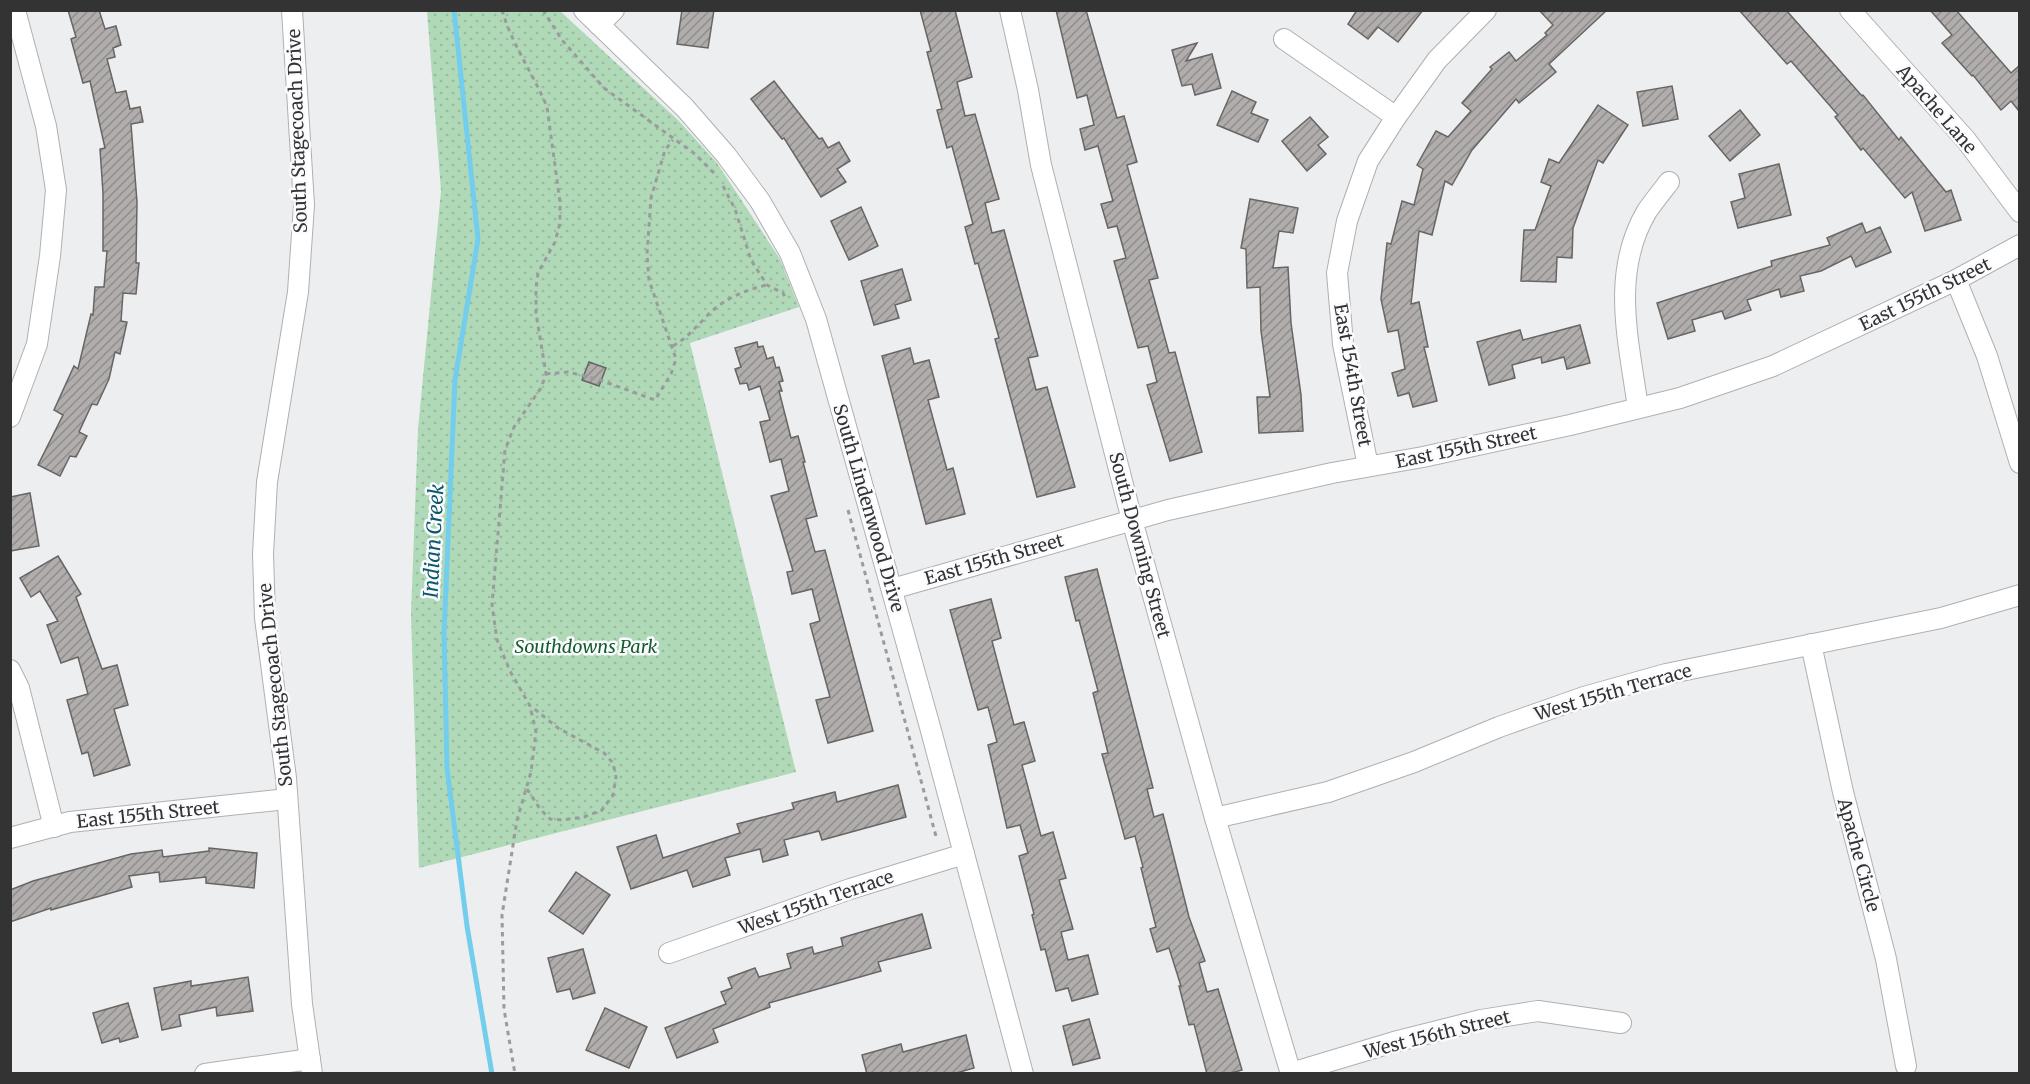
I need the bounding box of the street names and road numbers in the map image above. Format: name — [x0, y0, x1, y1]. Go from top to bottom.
street label: South Stagecoach Drive — [282, 28, 312, 234]
street label: Apache Lane — [1891, 59, 1982, 158]
street label: East 155th Street — [1855, 252, 1995, 336]
street label: East 154th Street — [1329, 302, 1377, 448]
street label: South Lindenwood Drive — [828, 401, 910, 615]
street label: East 155th Street — [1393, 421, 1539, 473]
street label: South Downing Street — [1104, 450, 1176, 640]
street label: East 155th Street — [922, 528, 1066, 590]
street label: South Stagecoach Drive — [253, 582, 297, 788]
street label: West 155th Terrace — [1531, 659, 1694, 726]
street label: East 155th Street — [75, 795, 221, 833]
street label: Apache Circle — [1833, 795, 1885, 914]
street label: West 155th Terrace — [735, 865, 897, 940]
street label: West 156th Street — [1361, 1005, 1512, 1064]

